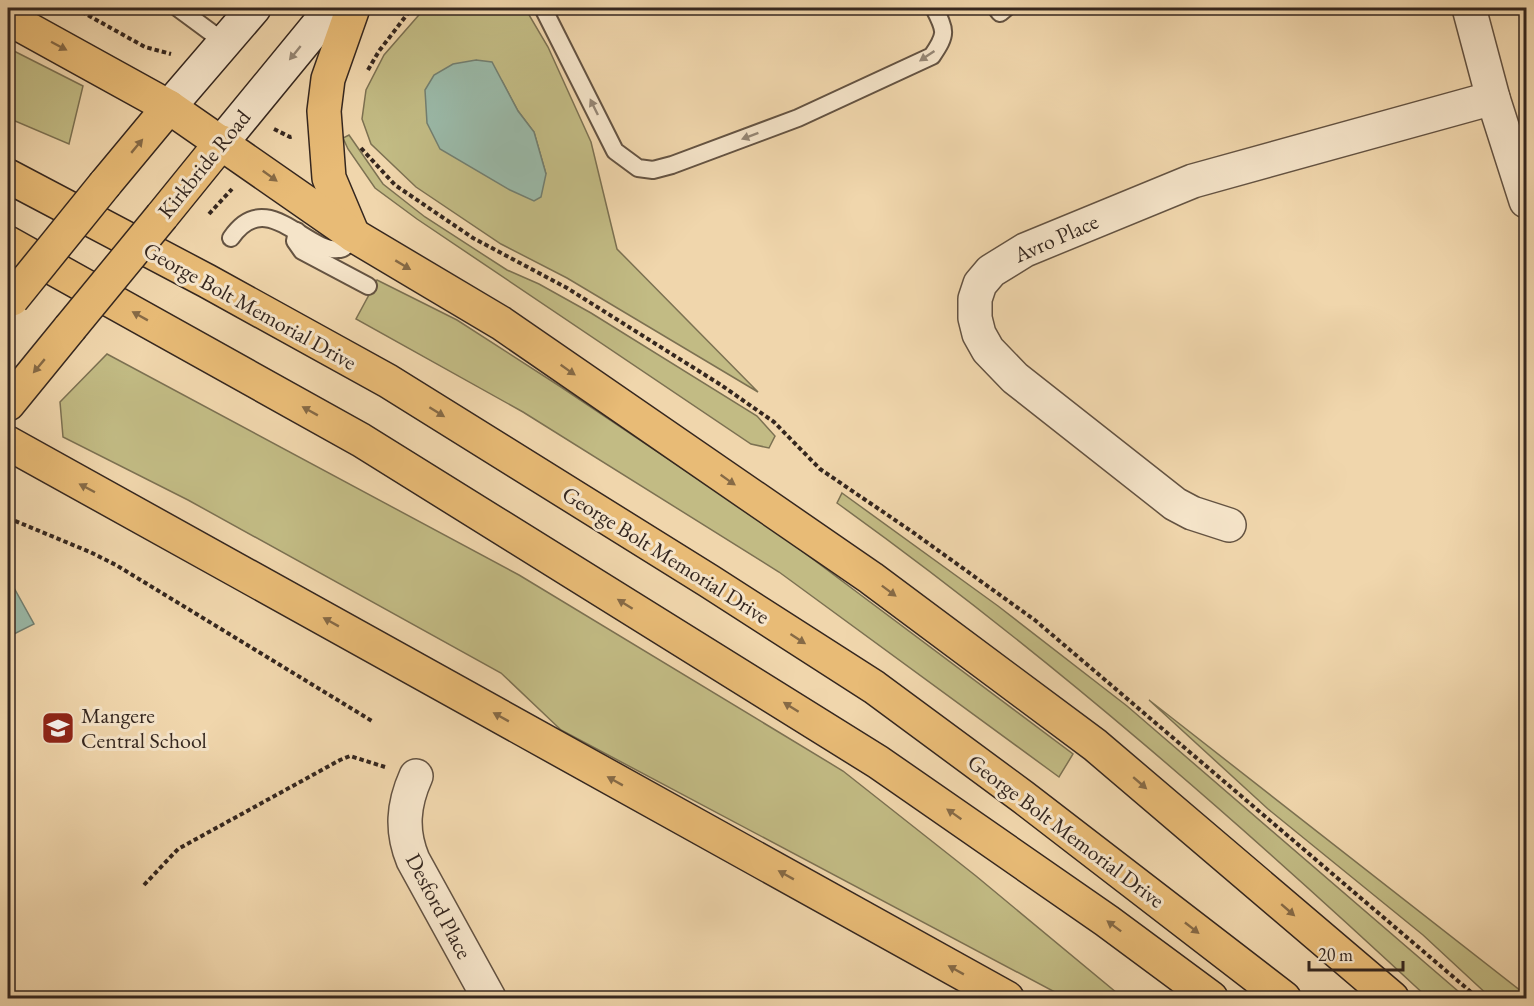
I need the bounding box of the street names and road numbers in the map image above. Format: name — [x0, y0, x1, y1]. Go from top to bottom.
street label: Kirkbride Road — [151, 103, 257, 225]
street label: Avro Place — [1008, 206, 1103, 270]
street label: George Bolt Memorial Drive — [138, 235, 362, 377]
street label: George Bolt Memorial Drive — [557, 479, 776, 631]
street label: George Bolt Memorial Drive — [962, 747, 1171, 915]
street label: Desford Place — [399, 848, 479, 964]

